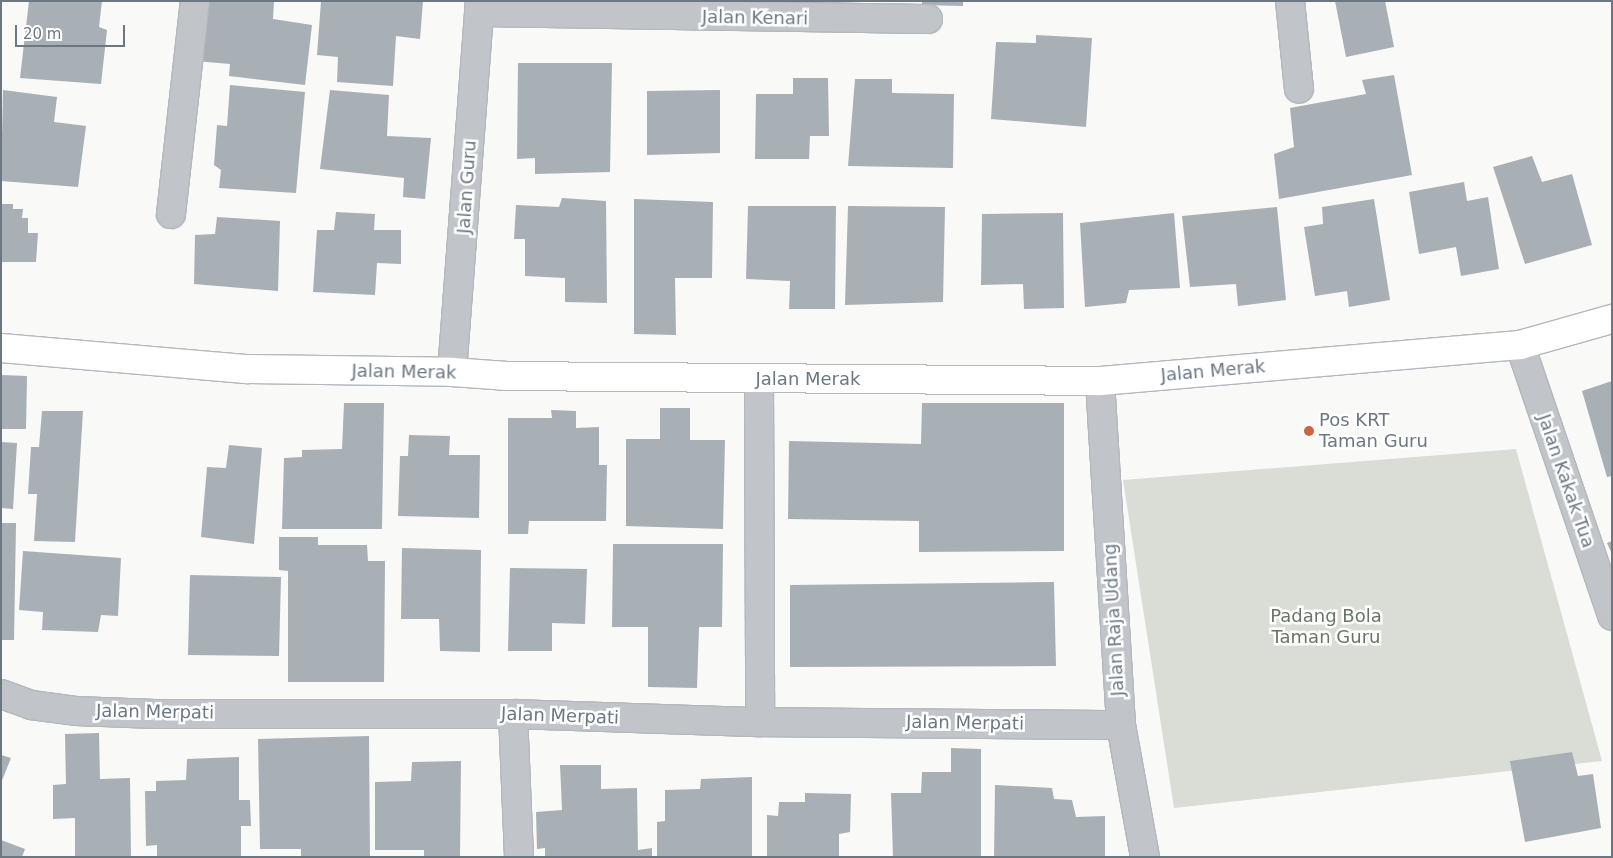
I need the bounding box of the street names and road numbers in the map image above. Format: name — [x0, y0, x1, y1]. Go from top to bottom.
street label: Jalan Kenari — [702, 6, 808, 30]
street label: Jalan Guru — [453, 140, 481, 234]
street label: Jalan Merak — [1160, 356, 1266, 386]
street label: Jalan Merak — [351, 360, 457, 384]
street label: Jalan Merak — [756, 368, 860, 390]
street label: Jalan Kakak Tua — [1533, 411, 1599, 551]
street label: Jalan Raja Udang — [1099, 543, 1129, 697]
street label: Jalan Merpati — [96, 700, 214, 724]
street label: Jalan Merpati — [501, 703, 619, 729]
street label: Jalan Merpati — [906, 711, 1024, 735]

